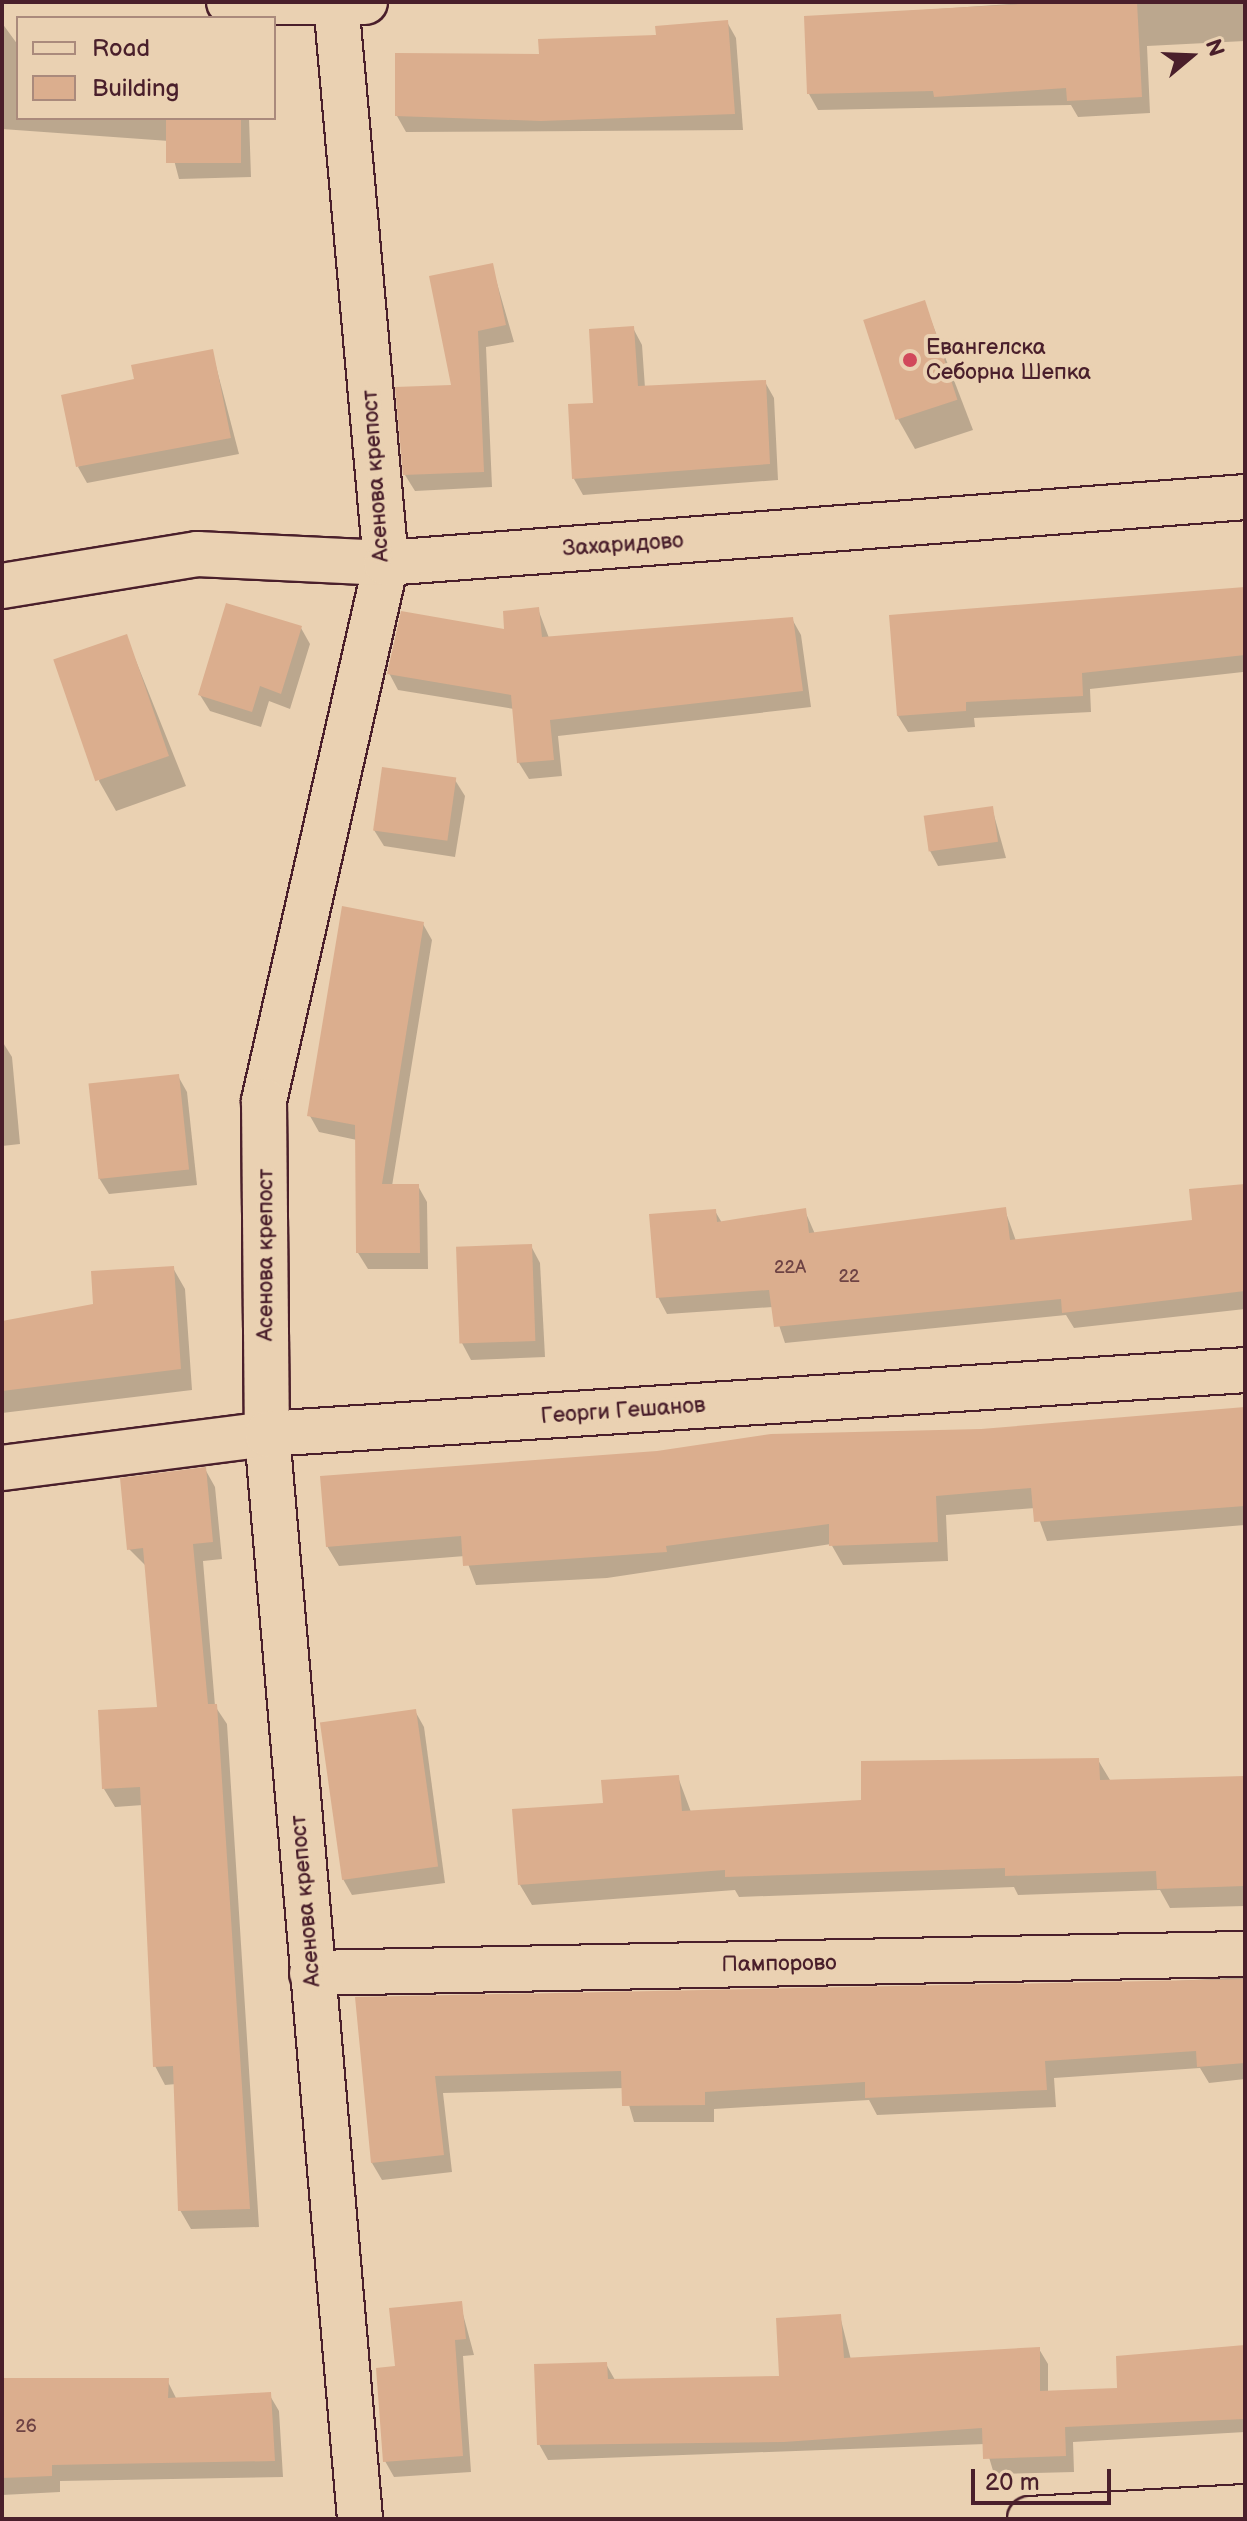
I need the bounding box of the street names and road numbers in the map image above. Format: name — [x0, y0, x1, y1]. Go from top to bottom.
street label: Асенова крепост — [357, 389, 395, 563]
street label: Захаридово — [562, 528, 684, 562]
street label: Асенова крепост — [253, 1169, 279, 1341]
street label: Георги Гешанов — [540, 1392, 706, 1430]
street label: Асенова крепост — [285, 1814, 327, 1988]
street label: Пампорово — [721, 1950, 837, 1978]

